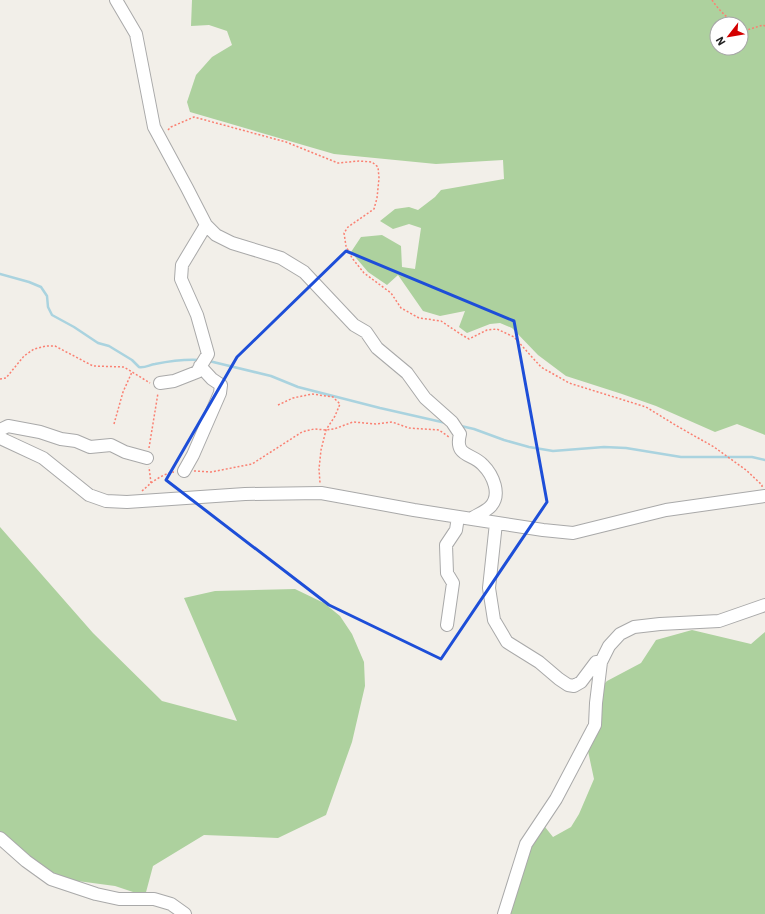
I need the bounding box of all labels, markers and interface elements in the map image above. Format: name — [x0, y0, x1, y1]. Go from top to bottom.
north arrow — [709, 16, 749, 56]
text: N — [712, 34, 728, 48]

